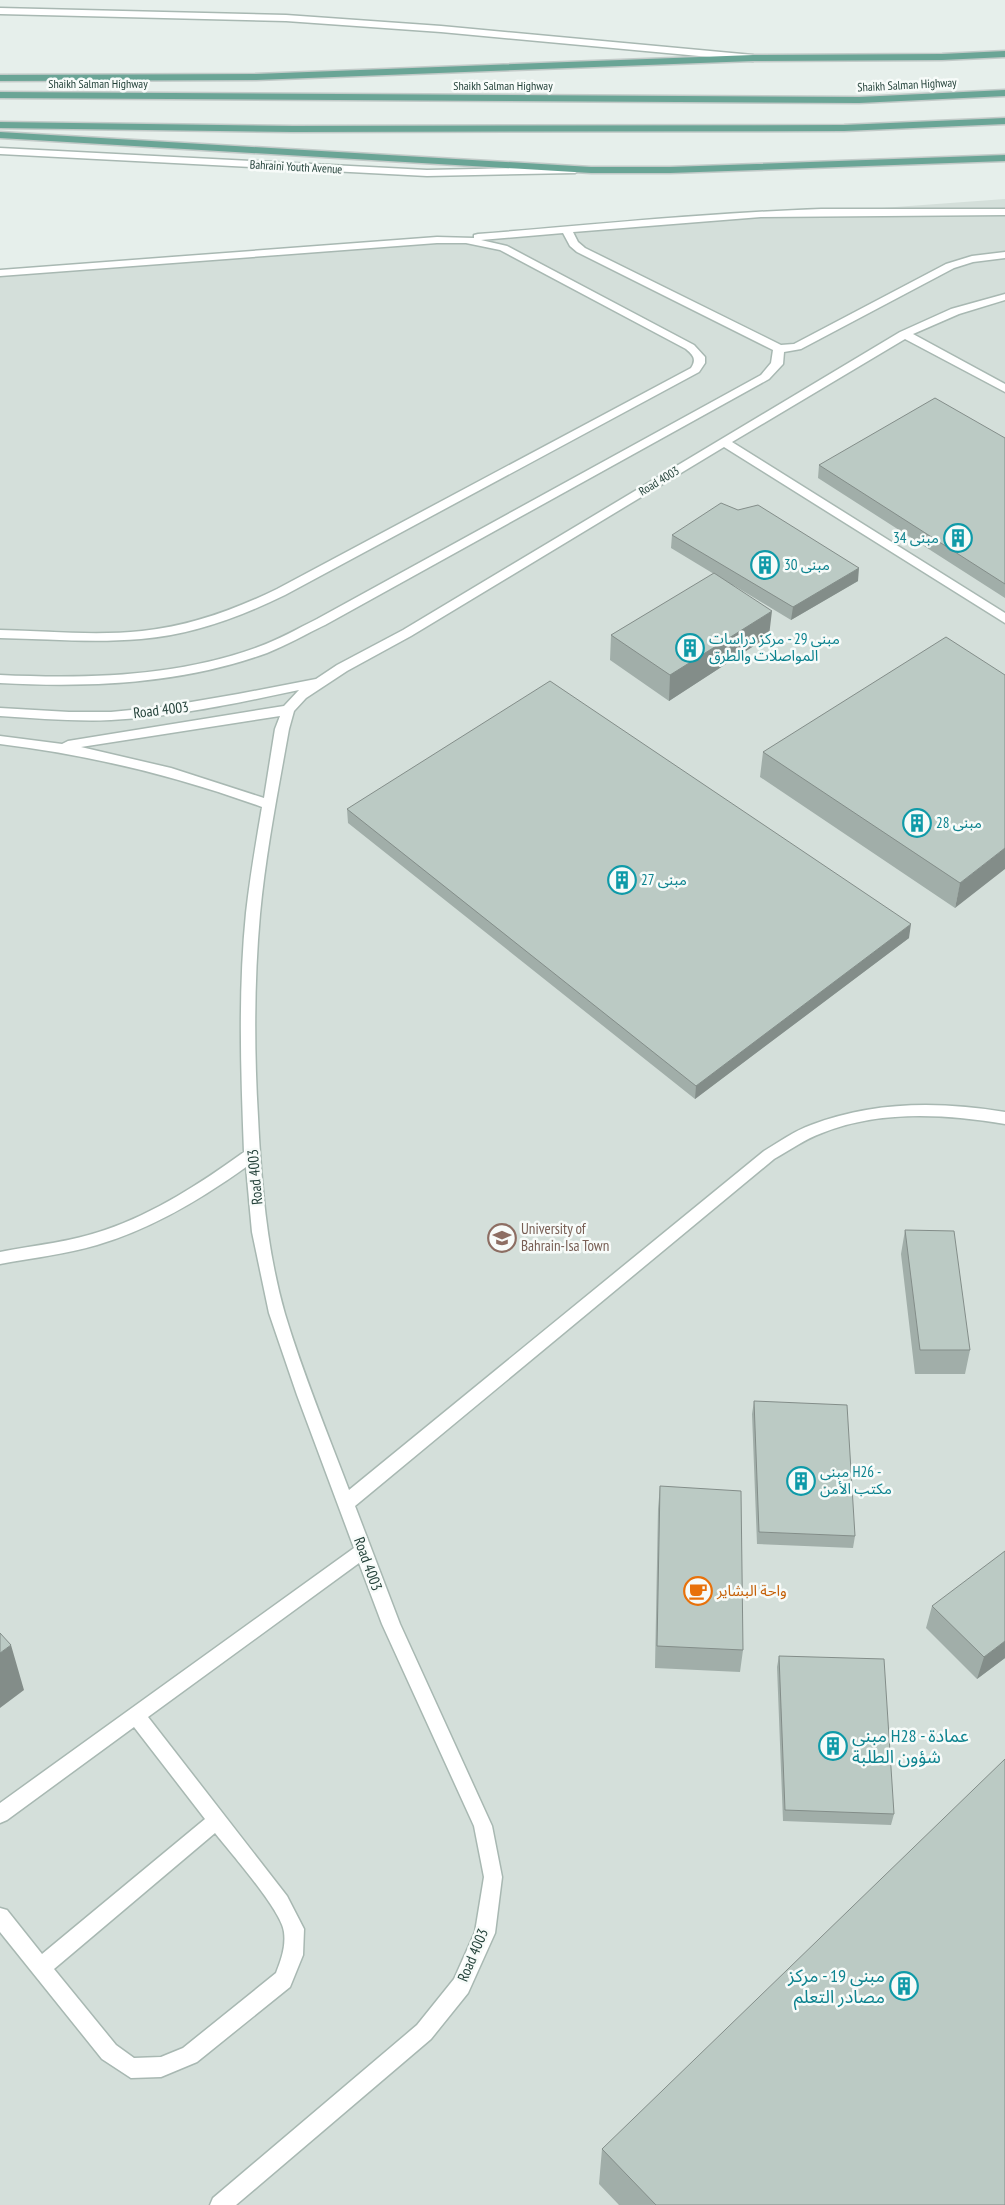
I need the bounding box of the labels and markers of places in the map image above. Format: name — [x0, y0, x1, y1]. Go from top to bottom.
building icon: مبنى 34 — [943, 523, 973, 553]
place label: مبنى 34 — [893, 528, 939, 547]
building icon: مبنى 30 — [750, 550, 780, 580]
place label: مبنى 30 — [784, 555, 830, 574]
place label: مبنى 29 - مركز دراسات المواصلات والطرق — [709, 629, 840, 665]
building icon: مبنى 29 - مركز دراسات المواصلات والطرق — [675, 633, 705, 663]
building icon: مبنى 28 — [902, 808, 932, 838]
place label: مبنى 28 — [936, 813, 982, 832]
building icon: مبنى 27 — [607, 865, 637, 895]
place label: مبنى 27 — [641, 870, 687, 889]
place label: University of Bahrain-Isa Town — [521, 1219, 609, 1255]
school or university icon: University of Bahrain-Isa Town — [487, 1223, 517, 1253]
place label: مبنى H26 - مكتب الأمن — [820, 1462, 892, 1498]
building icon: مبنى H26 - مكتب الأمن — [786, 1466, 816, 1496]
cafe icon: واحة البشاير — [683, 1576, 713, 1606]
place label: واحة البشاير — [716, 1581, 787, 1600]
place label: مبنى H28 - عمادة شؤون الطلبة — [852, 1724, 969, 1768]
building icon: مبنى H28 - عمادة شؤون الطلبة — [818, 1731, 848, 1761]
place label: مبنى 19 - مركز مصادر التعلم — [787, 1964, 885, 2010]
building icon: مبنى 19 - مركز مصادر التعلم — [889, 1971, 919, 2001]

